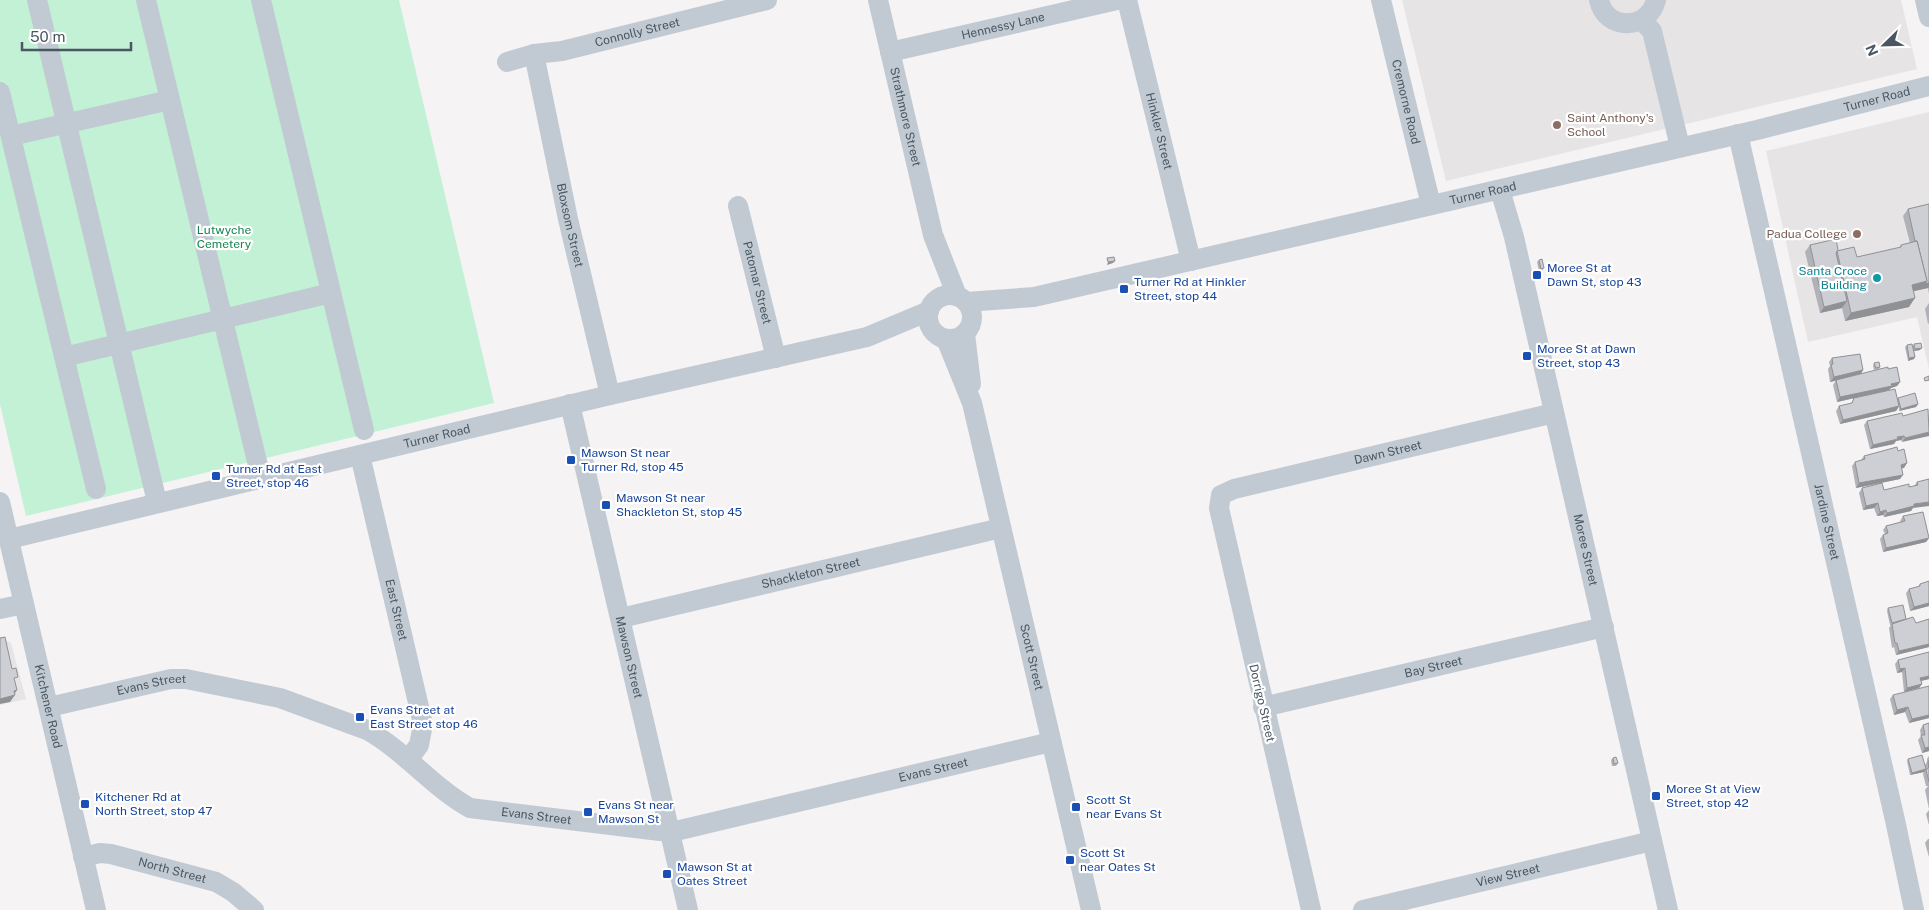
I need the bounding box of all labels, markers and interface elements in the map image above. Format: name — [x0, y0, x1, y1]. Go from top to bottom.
street label: Hennessy Lane — [960, 10, 1046, 42]
street label: Connolly Street — [593, 15, 682, 50]
scale bar — [22, 20, 131, 52]
north arrow — [1859, 20, 1909, 70]
text: 50 m — [30, 28, 65, 45]
text: N — [1863, 42, 1882, 58]
street label: Cremorne Road — [1389, 58, 1423, 146]
street label: Strathmore Street — [887, 66, 924, 168]
street label: Turner Road — [1842, 84, 1912, 115]
street label: Hinkler Street — [1143, 91, 1175, 171]
place label: Saint Anthony's School — [1567, 111, 1654, 139]
marker: Saint Anthony's School — [1551, 119, 1563, 131]
street label: Turner Road — [1448, 179, 1518, 208]
street label: Bloxsom Street — [554, 182, 586, 269]
park label: Lutwyche Cemetery — [197, 223, 252, 251]
place label: Padua College — [1767, 227, 1847, 241]
marker: Padua College — [1851, 228, 1863, 240]
street label: Patomar Street — [740, 240, 774, 326]
place label: Moree St at Dawn St, stop 43 — [1547, 261, 1641, 289]
place label: Santa Croce Building — [1799, 264, 1867, 292]
marker: Moree St at Dawn St, stop 43 — [1531, 269, 1543, 281]
marker: Santa Croce Building — [1871, 272, 1883, 284]
place label: Turner Rd at Hinkler Street, stop 44 — [1134, 275, 1247, 303]
marker: Turner Rd at Hinkler Street, stop 44 — [1118, 283, 1130, 295]
place label: Moree St at Dawn Street, stop 43 — [1537, 342, 1636, 370]
marker: Moree St at Dawn Street, stop 43 — [1521, 350, 1533, 362]
street label: Turner Road — [402, 422, 472, 451]
street label: Dawn Street — [1353, 438, 1423, 467]
place label: Mawson St near Turner Rd, stop 45 — [581, 446, 684, 474]
marker: Mawson St near Turner Rd, stop 45 — [565, 454, 577, 466]
place label: Turner Rd at East Street, stop 46 — [226, 462, 322, 490]
marker: Turner Rd at East Street, stop 46 — [210, 470, 222, 482]
street label: Jardine Street — [1811, 482, 1842, 562]
place label: Mawson St near Shackleton St, stop 45 — [616, 491, 743, 519]
marker: Mawson St near Shackleton St, stop 45 — [600, 499, 612, 511]
street label: Moree Street — [1571, 512, 1601, 588]
street label: Shackleton Street — [760, 555, 862, 592]
street label: East Street — [382, 578, 410, 642]
street label: Mawson Street — [613, 615, 645, 700]
street label: Scott Street — [1017, 622, 1046, 692]
street label: Bay Street — [1403, 653, 1464, 681]
street label: Kitchener Road — [31, 663, 65, 750]
street label: Dorrigo Street — [1246, 663, 1278, 744]
street label: Evans Street — [115, 672, 187, 698]
place label: Evans Street at East Street stop 46 — [370, 703, 478, 731]
marker: Evans Street at East Street stop 46 — [354, 711, 366, 723]
street label: Evans Street — [897, 755, 970, 785]
place label: Moree St at View Street, stop 42 — [1666, 782, 1761, 810]
place label: Kitchener Rd at North Street, stop 47 — [95, 790, 213, 818]
marker: Moree St at View Street, stop 42 — [1650, 790, 1662, 802]
place label: Scott St near Evans St — [1086, 793, 1162, 821]
marker: Kitchener Rd at North Street, stop 47 — [79, 798, 91, 810]
place label: Evans St near Mawson St — [598, 798, 674, 826]
marker: Scott St near Evans St — [1070, 801, 1082, 813]
street label: Evans Street — [500, 805, 573, 827]
marker: Evans St near Mawson St — [582, 806, 594, 818]
place label: Scott St near Oates St — [1080, 846, 1156, 874]
marker: Scott St near Oates St — [1064, 854, 1076, 866]
street label: North Street — [137, 855, 208, 886]
place label: Mawson St at Oates Street — [677, 860, 753, 888]
street label: View Street — [1475, 861, 1542, 890]
marker: Mawson St at Oates Street — [661, 868, 673, 880]

